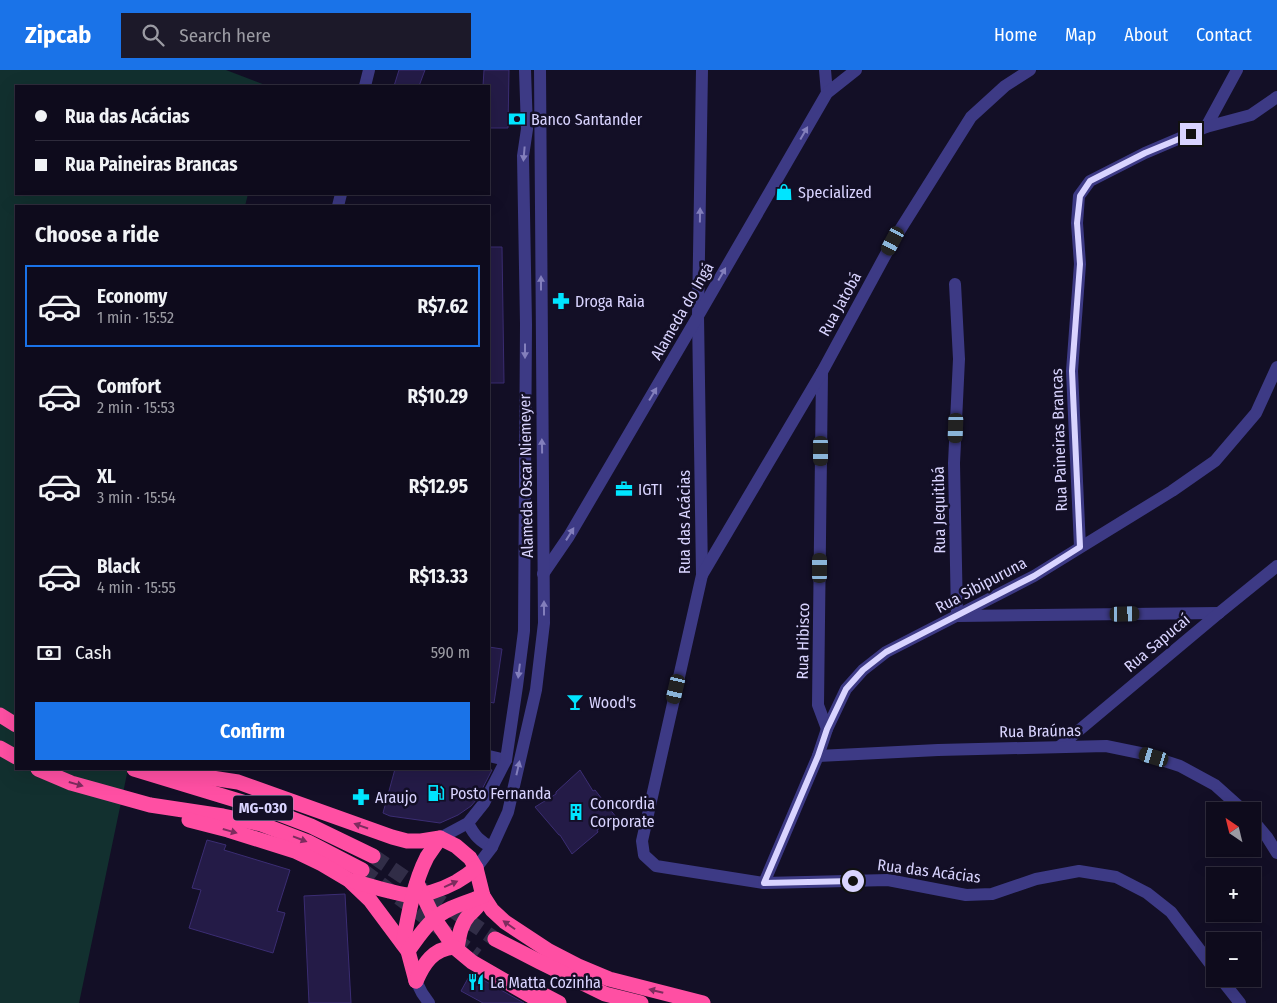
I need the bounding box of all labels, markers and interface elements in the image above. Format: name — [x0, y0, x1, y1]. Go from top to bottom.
search box — [121, 13, 471, 58]
text: Zipcab — [25, 21, 91, 49]
icon: search — [139, 21, 167, 49]
text: Search here — [179, 24, 271, 47]
text: Home — [994, 24, 1037, 46]
text: Map — [1065, 24, 1096, 46]
text: About — [1124, 24, 1168, 46]
text: Contact — [1196, 24, 1252, 46]
text: Rua das Acácias — [65, 105, 190, 128]
bank icon: Banco Santander — [507, 109, 527, 129]
place label: Banco Santander — [531, 110, 643, 129]
route end — [1180, 123, 1202, 145]
one-way arrow — [799, 127, 808, 140]
one-way arrow — [520, 146, 528, 162]
text: Rua Paineiras Brancas — [65, 153, 237, 176]
shop icon: Specialized — [774, 182, 794, 202]
place label: Specialized — [798, 183, 872, 202]
one-way arrow — [696, 207, 704, 223]
text: Choose a ride — [35, 221, 159, 248]
car — [879, 224, 906, 258]
street label: Alameda do Ingá — [646, 259, 718, 363]
one-way arrow — [718, 268, 727, 281]
street label: Rua Jatobá — [815, 268, 865, 339]
one-way arrow — [537, 275, 545, 291]
icon: car — [37, 284, 82, 329]
text: Economy — [97, 285, 167, 308]
pharmacy icon: Droga Raia — [551, 291, 571, 311]
place label: Droga Raia — [575, 292, 645, 311]
text: R$7.62 — [417, 295, 468, 318]
text: 1 min · 15:52 — [97, 308, 174, 327]
one-way arrow — [521, 343, 529, 359]
street label: Rua Paineiras Brancas — [1047, 368, 1071, 512]
icon: car — [37, 374, 82, 419]
text: Comfort — [97, 375, 161, 398]
text: R$10.29 — [407, 385, 468, 408]
one-way arrow — [648, 387, 657, 400]
street label: Alameda Oscar Niemeyer — [515, 393, 537, 558]
text: 2 min · 15:53 — [97, 398, 175, 417]
car — [947, 413, 964, 443]
car — [813, 436, 828, 466]
one-way arrow — [538, 437, 546, 453]
icon: car — [37, 464, 82, 509]
text: XL — [97, 465, 116, 488]
street label: Rua Jequitibá — [929, 466, 949, 554]
street label: Rua das Acácias — [675, 470, 694, 574]
text: R$12.95 — [409, 475, 468, 498]
office icon: IGTI — [614, 479, 634, 499]
place label: IGTI — [638, 480, 663, 499]
text: 3 min · 15:54 — [97, 488, 176, 507]
one-way arrow — [566, 527, 575, 540]
car — [812, 553, 827, 583]
street label: Rua Sibipuruna — [932, 553, 1030, 617]
icon: car — [37, 554, 82, 599]
text: Black — [97, 555, 140, 578]
text: R$13.33 — [409, 565, 468, 588]
text: 4 min · 15:55 — [97, 578, 176, 597]
one-way arrow — [540, 600, 548, 616]
street label: Rua Hibisco — [793, 602, 813, 680]
car — [1109, 606, 1140, 622]
street label: Rua Sapucaí — [1120, 610, 1194, 676]
icon: cash — [35, 639, 63, 667]
text: Cash — [75, 641, 112, 664]
text: 590 m — [431, 643, 470, 662]
one-way arrow — [515, 663, 523, 679]
car — [665, 673, 686, 705]
bar icon: Wood's — [565, 692, 585, 712]
place label: Wood's — [589, 693, 636, 712]
button: Confirm — [35, 702, 470, 760]
street label: Rua Braúnas — [999, 721, 1081, 741]
car — [1137, 745, 1170, 769]
one-way arrow — [514, 761, 522, 776]
one-way arrow — [69, 780, 84, 788]
fuel station icon: Posto Fernanda — [426, 783, 446, 803]
place label: Posto Fernanda — [450, 784, 552, 803]
pharmacy icon: Araujo — [351, 787, 371, 807]
place label: Araujo — [375, 788, 417, 807]
place label: Concordia Corporate — [590, 794, 655, 831]
road number: MG-030 — [233, 796, 293, 820]
building icon: Concordia Corporate — [566, 802, 586, 822]
north arrow — [1206, 802, 1261, 858]
map controls — [1206, 802, 1261, 987]
one-way arrow — [353, 821, 368, 829]
one-way arrow — [222, 827, 237, 835]
one-way arrow — [293, 835, 308, 843]
street label: Rua das Acácias — [876, 855, 982, 887]
button: + — [1206, 867, 1261, 922]
route start — [842, 870, 864, 892]
one-way arrow — [444, 879, 458, 887]
one-way arrow — [502, 920, 516, 930]
button: − — [1206, 932, 1261, 987]
restaurant icon: La Matta Cozinha — [466, 972, 486, 992]
place label: La Matta Cozinha — [490, 973, 601, 992]
one-way arrow — [648, 987, 663, 995]

